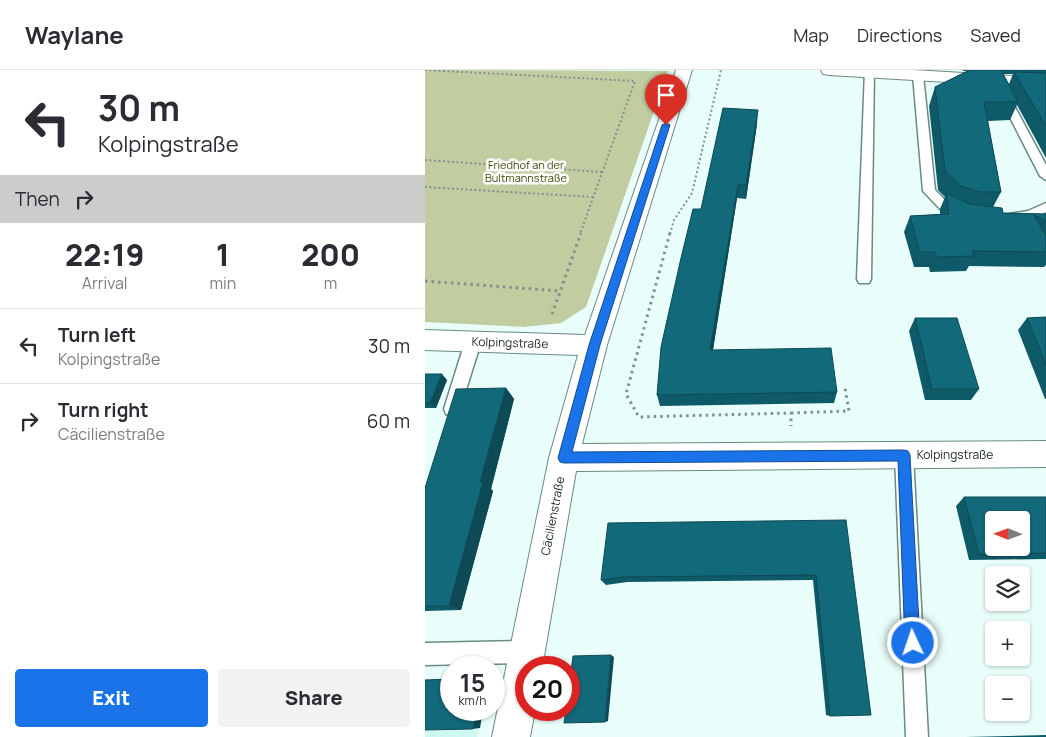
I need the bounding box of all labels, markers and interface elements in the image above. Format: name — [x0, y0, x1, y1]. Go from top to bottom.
text: Waylane — [25, 18, 124, 51]
text: Map — [793, 23, 829, 47]
text: Directions — [857, 23, 942, 47]
text: Saved — [970, 23, 1021, 47]
pin — [645, 74, 687, 125]
icon: arrive — [652, 81, 680, 109]
text: 30 m — [98, 84, 180, 132]
icon: left — [15, 90, 80, 155]
text: Kolpingstraße — [98, 129, 239, 159]
park label: Friedhof an der Bultmannstraße — [485, 157, 567, 185]
icon: right — [70, 185, 98, 213]
text: Then — [15, 186, 60, 212]
text: 22:19 — [65, 234, 144, 275]
text: 1 — [216, 234, 230, 275]
text: 200 — [301, 234, 360, 275]
text: Arrival — [82, 272, 128, 294]
text: min — [209, 272, 236, 294]
text: m — [324, 272, 337, 294]
text: Turn left — [58, 322, 136, 348]
icon: left — [15, 332, 43, 360]
text: 30 m — [368, 333, 410, 359]
street label: Kolpingstraße — [471, 333, 549, 352]
text: Kolpingstraße — [58, 348, 160, 370]
text: Turn right — [58, 397, 148, 423]
icon: right — [15, 407, 43, 435]
text: 60 m — [367, 408, 410, 434]
text: Cäcilienstraße — [58, 423, 165, 445]
street label: Kolpingstraße — [917, 446, 993, 463]
street label: Cäcilienstraße — [537, 475, 568, 557]
north arrow — [985, 511, 1030, 556]
map controls — [985, 511, 1030, 721]
button: layers — [985, 566, 1030, 611]
position arrow — [886, 616, 938, 668]
button: + — [985, 621, 1030, 666]
speed limit sign: 20 — [515, 656, 580, 721]
text: 15 — [460, 665, 485, 700]
button: Exit — [15, 669, 208, 727]
button: Share — [218, 669, 410, 727]
button: − — [985, 676, 1030, 721]
text: km/h — [459, 692, 486, 709]

